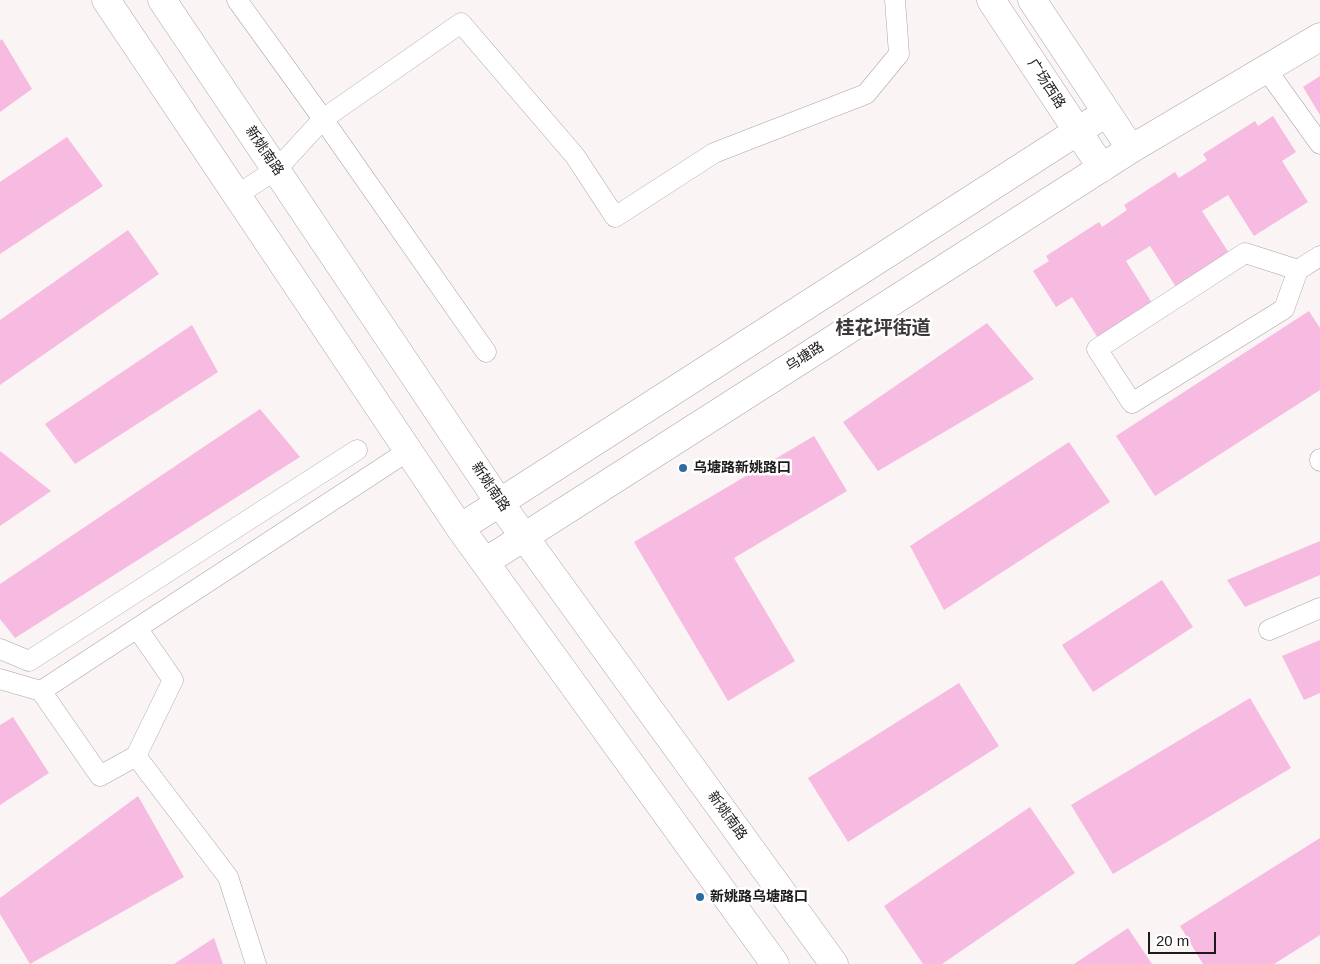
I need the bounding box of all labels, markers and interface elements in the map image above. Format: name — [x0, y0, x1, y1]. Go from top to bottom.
street label: 广场西路 — [1024, 56, 1068, 112]
street label: 新姚南路 — [241, 123, 287, 179]
district label: 桂花坪街道 — [836, 318, 930, 340]
street label: 乌塘路 — [783, 339, 827, 375]
street label: 新姚南路 — [467, 459, 513, 515]
place label: 乌塘路新姚路口 — [693, 460, 791, 476]
marker: 乌塘路新姚路口 — [677, 462, 689, 474]
street label: 新姚南路 — [704, 788, 750, 844]
place label: 新姚路乌塘路口 — [710, 889, 808, 905]
marker: 新姚路乌塘路口 — [694, 891, 706, 903]
scale bar — [1150, 922, 1218, 954]
text: 20 m — [1156, 932, 1189, 949]

